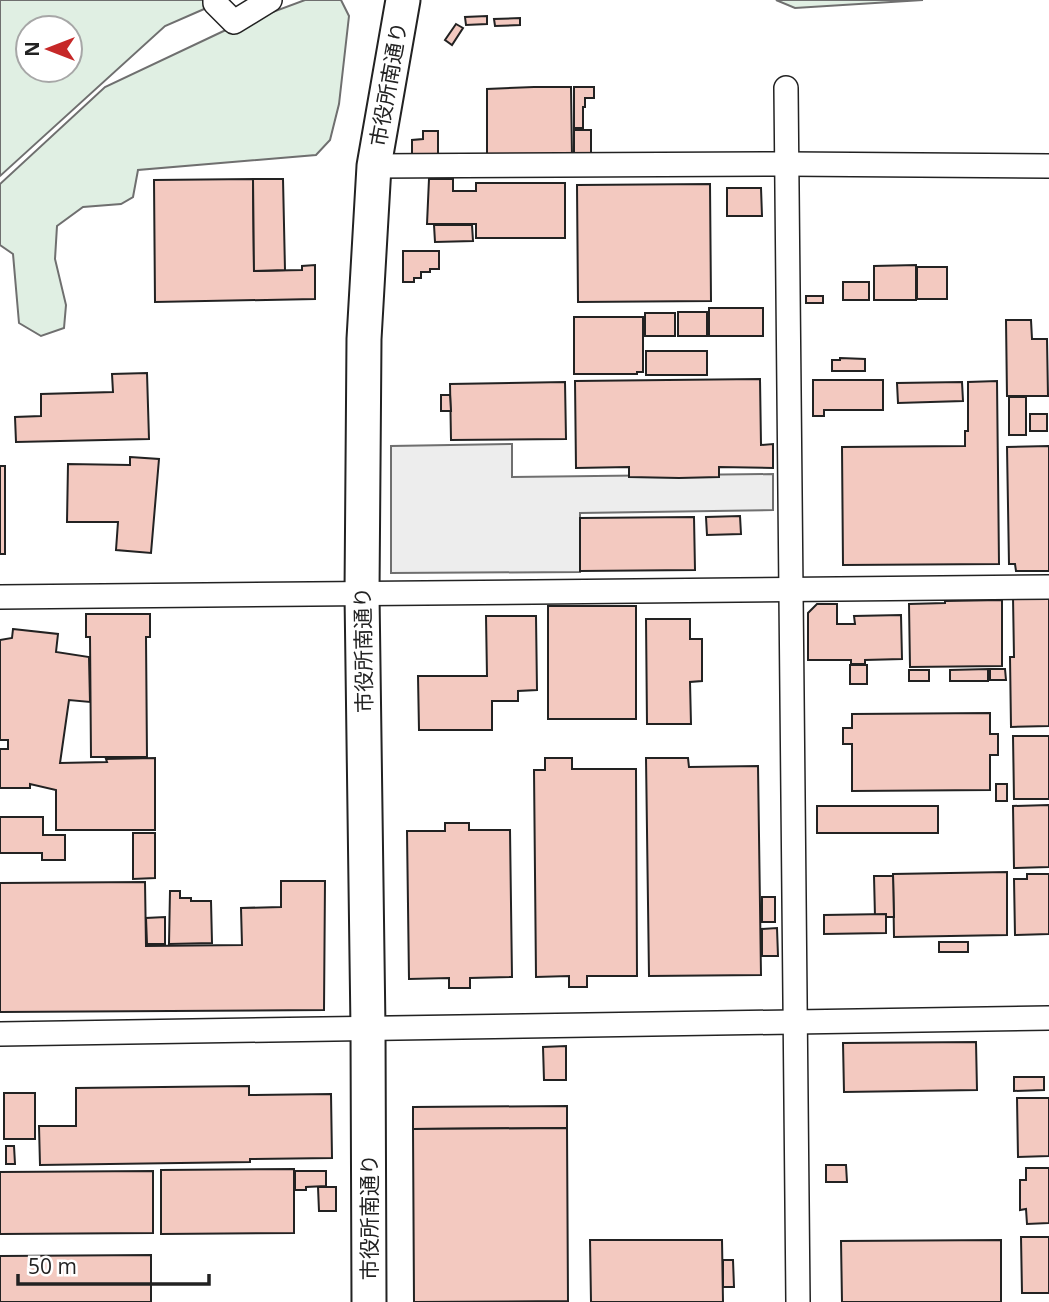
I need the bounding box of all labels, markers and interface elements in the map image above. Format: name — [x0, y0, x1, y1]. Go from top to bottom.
north arrow — [14, 14, 84, 84]
street label: 市役所南通り — [363, 20, 413, 148]
text: N — [19, 41, 45, 57]
street label: 市役所南通り — [348, 587, 378, 713]
street label: 市役所南通り — [355, 1154, 383, 1280]
scale bar — [18, 1242, 208, 1286]
text: 50 m — [28, 1252, 77, 1280]

